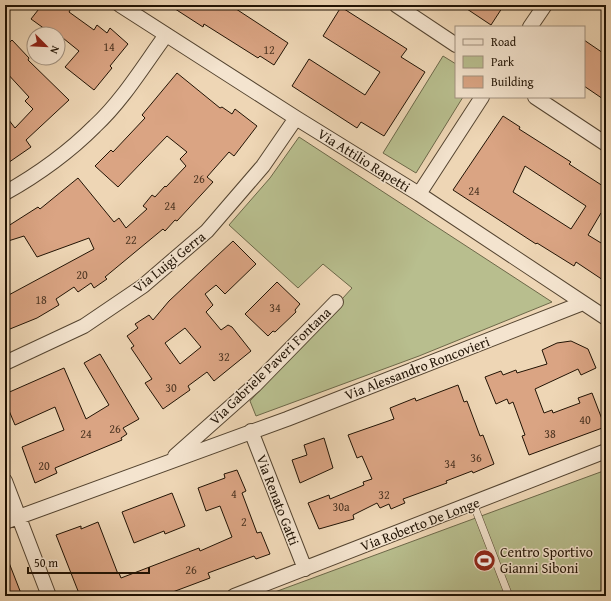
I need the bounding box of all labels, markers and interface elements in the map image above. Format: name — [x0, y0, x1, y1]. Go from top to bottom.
north arrow — [26, 26, 66, 66]
legend — [455, 26, 585, 98]
text: Road — [491, 33, 517, 50]
house number: 14 — [103, 38, 115, 55]
house number: 12 — [263, 41, 275, 58]
text: N — [46, 43, 64, 57]
text: Park — [491, 53, 515, 70]
text: Building — [491, 73, 534, 90]
street label: Via Attilio Rapetti — [314, 123, 414, 197]
house number: 26 — [193, 170, 205, 187]
house number: 24 — [468, 182, 480, 199]
house number: 24 — [164, 197, 176, 214]
street label: Via Luigi Gerra — [129, 226, 210, 297]
house number: 22 — [125, 231, 137, 248]
house number: 20 — [76, 266, 88, 283]
house number: 18 — [35, 291, 47, 308]
house number: 34 — [269, 299, 281, 316]
street label: Via Gabriele Paveri Fontana — [205, 302, 335, 429]
street label: Via Alessandro Roncovieri — [342, 331, 493, 405]
house number: 32 — [218, 348, 230, 365]
house number: 30 — [165, 379, 177, 396]
house number: 40 — [579, 411, 591, 428]
house number: 26 — [109, 420, 121, 437]
house number: 24 — [80, 425, 92, 442]
house number: 38 — [544, 425, 556, 442]
house number: 36 — [470, 449, 482, 466]
street label: Via Renato Gatti — [252, 452, 305, 548]
house number: 34 — [444, 455, 456, 472]
house number: 20 — [38, 457, 50, 474]
house number: 4 — [231, 485, 237, 502]
house number: 32 — [378, 486, 390, 503]
street label: Via Roberto De Longe — [357, 492, 483, 556]
house number: 30a — [332, 498, 350, 515]
house number: 2 — [241, 513, 247, 530]
place label: Centro Sportivo Gianni Siboni — [500, 542, 593, 578]
sports icon: Centro Sportivo Gianni Siboni — [471, 547, 497, 573]
scale bar — [28, 549, 149, 575]
text: 50 m — [34, 554, 58, 571]
house number: 26 — [185, 561, 197, 578]

